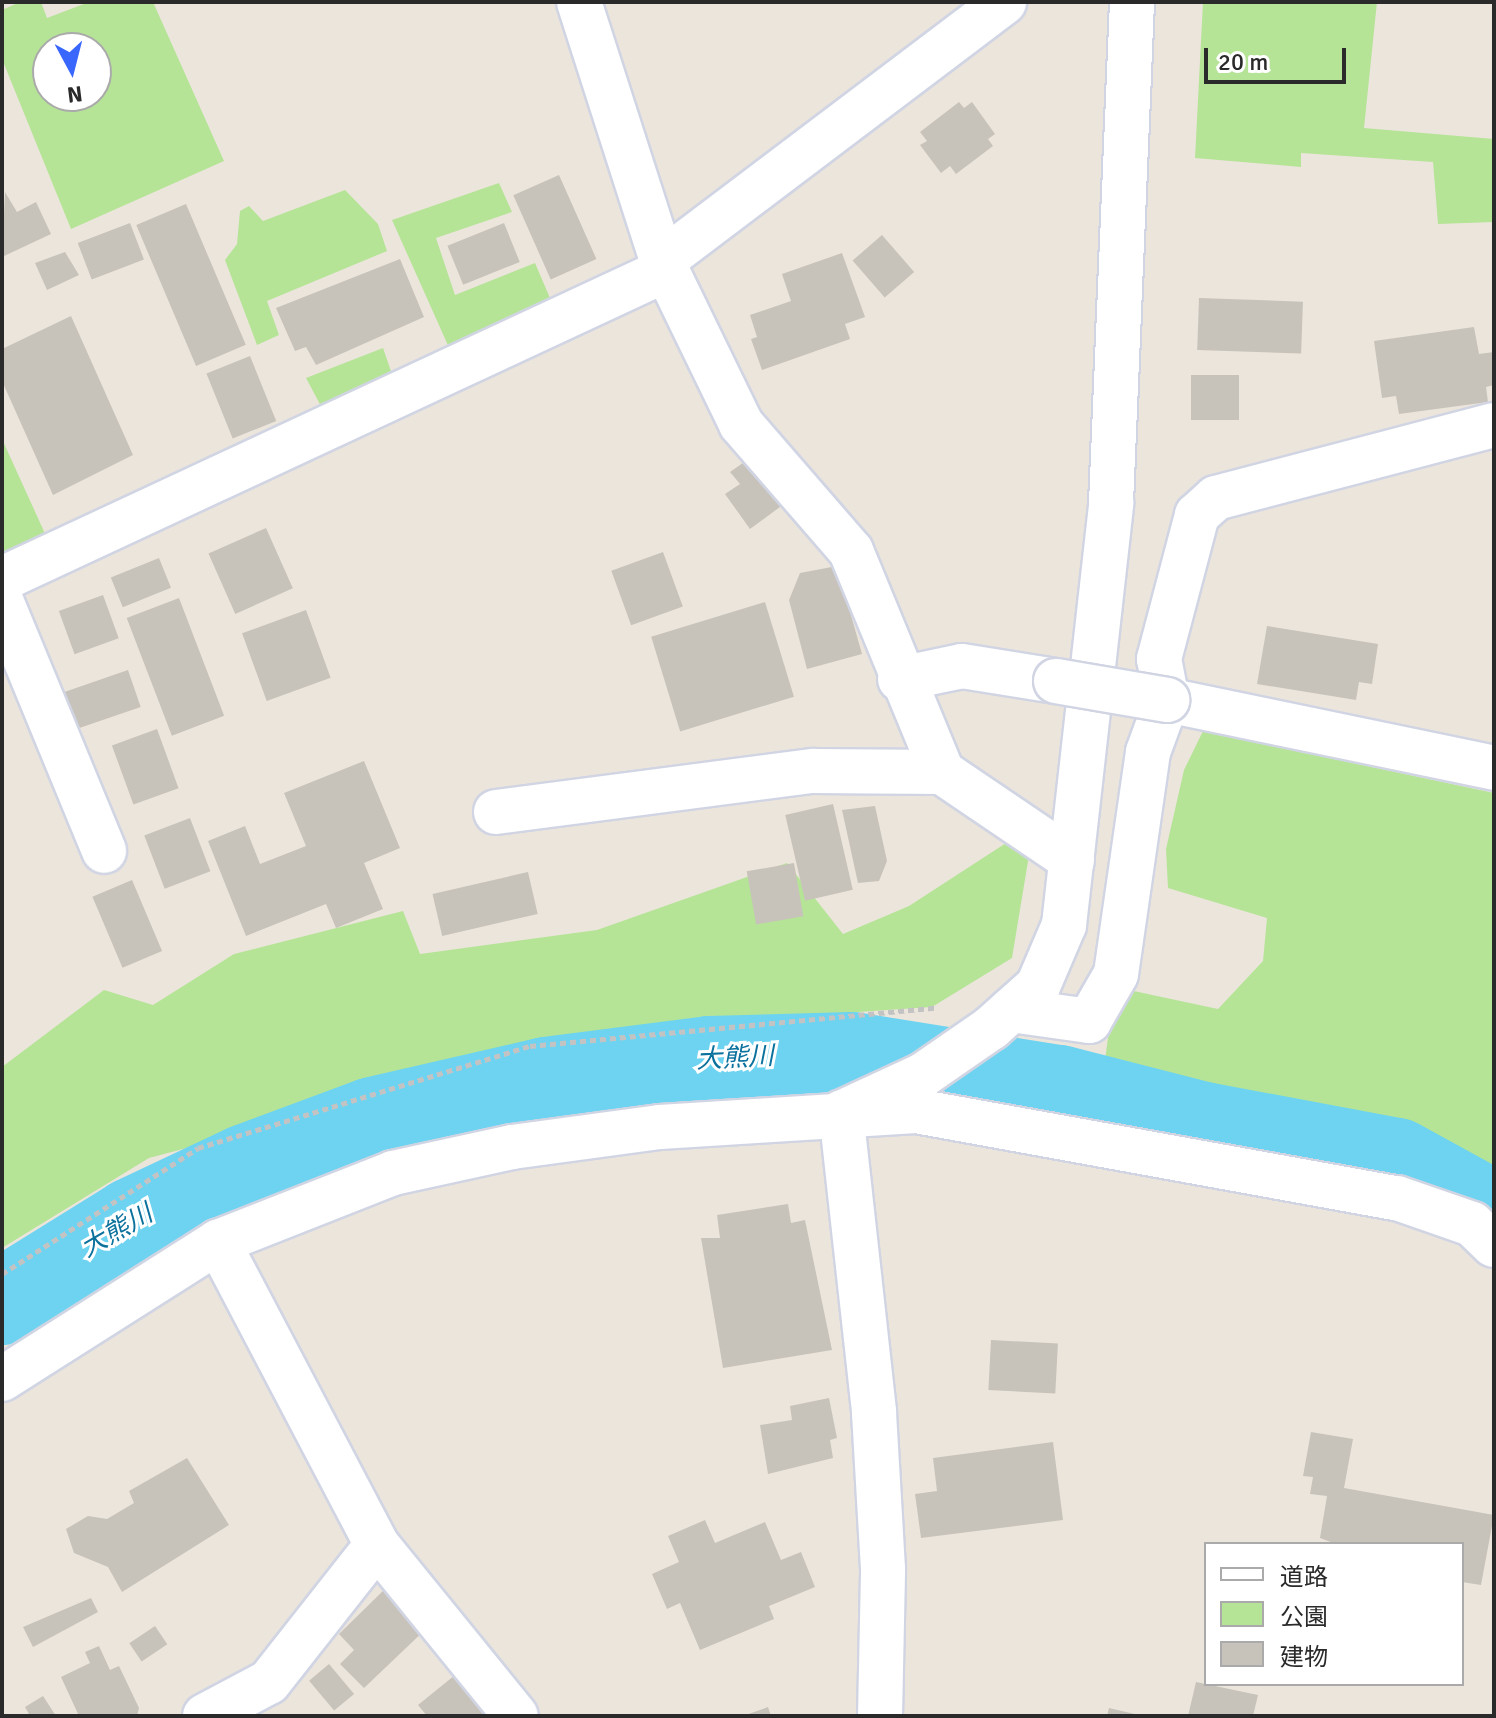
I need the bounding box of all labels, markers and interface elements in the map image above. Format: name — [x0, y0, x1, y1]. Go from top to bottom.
north arrow — [32, 32, 112, 112]
scale bar — [1208, 32, 1350, 82]
text: 20 m — [1218, 47, 1268, 77]
text: N — [65, 80, 84, 109]
water label: 大熊川 — [695, 1041, 775, 1077]
water label: 大熊川 — [75, 1199, 159, 1265]
legend — [1204, 1542, 1464, 1686]
text: 道路 — [1280, 1562, 1328, 1592]
text: 公園 — [1280, 1602, 1328, 1632]
text: 建物 — [1280, 1642, 1328, 1672]

